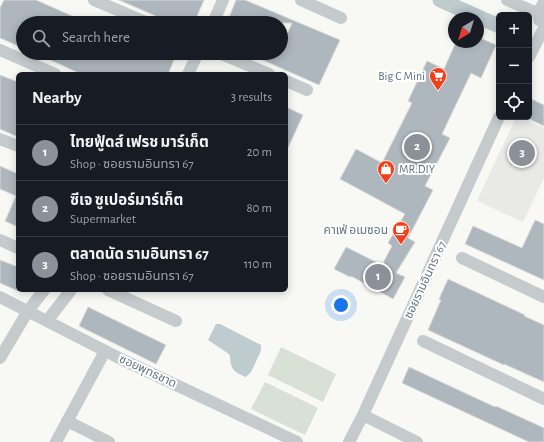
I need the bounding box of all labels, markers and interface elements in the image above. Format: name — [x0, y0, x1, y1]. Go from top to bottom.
north arrow — [448, 12, 484, 48]
map controls — [496, 12, 532, 120]
button: + — [496, 12, 532, 48]
search box — [16, 16, 288, 60]
icon: search — [30, 27, 52, 49]
text: Search here — [62, 30, 130, 45]
button: − — [496, 48, 532, 84]
supermarket icon: Big C Mini — [428, 66, 448, 91]
place label: Big C Mini — [378, 70, 425, 82]
button: locate — [496, 84, 532, 120]
text: Nearby — [32, 89, 82, 106]
text: 3 results — [231, 91, 272, 104]
pin: 2 — [404, 132, 430, 162]
text: ไทยฟู้ดส์ เฟรช มาร์เก็ต — [70, 135, 209, 150]
pin: 3 — [509, 138, 535, 168]
text: 1 — [43, 146, 47, 159]
text: 20 m — [247, 146, 272, 159]
text: Shop · ซอยรามอินทรา 67 — [70, 158, 194, 171]
shop icon: MR.DIY — [376, 159, 396, 184]
place label: MR.DIY — [399, 163, 436, 175]
text: ซีเจ ซูเปอร์มาร์เก็ต — [70, 193, 183, 208]
text: 2 — [42, 202, 48, 215]
text: 80 m — [246, 202, 272, 215]
text: Supermarket — [70, 213, 136, 226]
cafe icon: คาเฟ่ อเมซอน — [391, 220, 411, 245]
place label: คาเฟ่ อเมซอน — [324, 223, 388, 236]
street label: ซอยรามอินทรา 67 — [402, 240, 448, 320]
text: ตลาดนัด รามอินทรา 67 — [70, 247, 209, 262]
text: 3 — [42, 258, 48, 271]
text: 110 m — [244, 258, 272, 271]
pin: 1 — [365, 262, 391, 292]
text: Shop · ซอยรามอินทรา 67 — [70, 270, 194, 283]
your location — [331, 295, 351, 315]
street label: ซอยพุทธชาด — [117, 353, 179, 390]

